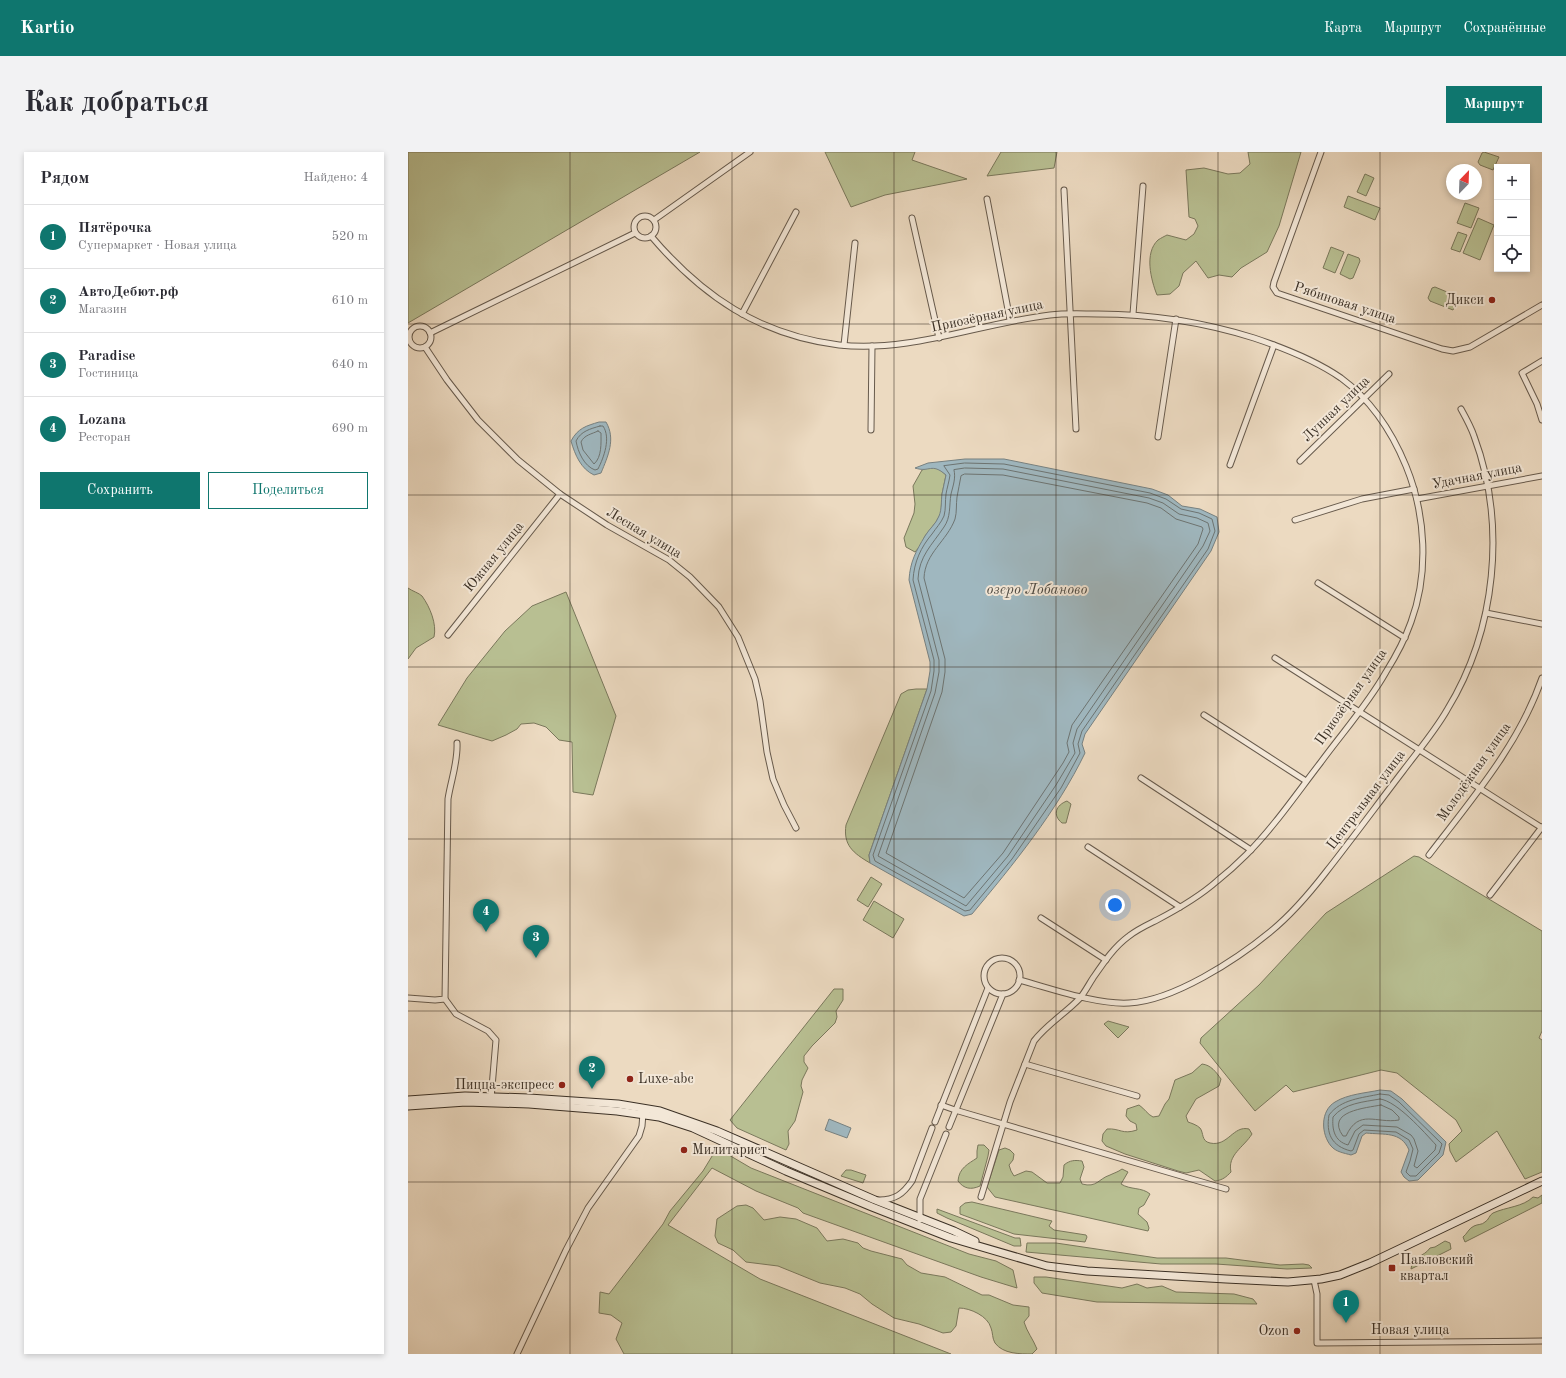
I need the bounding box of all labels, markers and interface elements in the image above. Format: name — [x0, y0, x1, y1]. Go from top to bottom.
text: Kartio — [20, 19, 75, 38]
text: Карта — [1324, 21, 1362, 35]
text: Маршрут — [1384, 21, 1441, 35]
text: Сохранённые — [1463, 21, 1546, 35]
button: Маршрут — [1446, 86, 1542, 123]
text: Как добраться — [24, 90, 209, 118]
north arrow — [1446, 164, 1482, 200]
map controls — [1494, 164, 1530, 272]
button: + — [1494, 164, 1530, 200]
text: Рядом — [40, 170, 89, 187]
text: Найдено: 4 — [304, 171, 368, 184]
button: − — [1494, 200, 1530, 236]
text: Пятёрочка — [78, 221, 152, 236]
text: 1 — [49, 230, 57, 243]
text: 520 m — [331, 230, 368, 243]
button: locate — [1494, 236, 1530, 272]
text: Супермаркет · Новая улица — [78, 239, 237, 252]
street label: Рябиновая улица — [1292, 280, 1398, 326]
text: АвтоДебют.рф — [78, 285, 178, 300]
place label: Дикси — [1445, 293, 1484, 307]
text: 2 — [49, 294, 57, 307]
text: 610 m — [331, 294, 368, 307]
marker: Дикси — [1487, 295, 1497, 305]
street label: Приозёрная улица — [930, 297, 1044, 335]
text: Магазин — [78, 303, 127, 316]
text: Paradise — [78, 349, 136, 364]
text: 3 — [49, 358, 57, 371]
text: 640 m — [331, 358, 368, 371]
text: Гостиница — [78, 367, 138, 380]
street label: Лунная улица — [1300, 373, 1372, 444]
text: Lozana — [78, 413, 126, 428]
text: 4 — [49, 422, 57, 435]
text: 690 m — [331, 422, 368, 435]
text: Ресторан — [78, 431, 131, 444]
street label: Удачная улица — [1431, 460, 1523, 492]
button: Сохранить — [40, 472, 200, 509]
button: Поделиться — [208, 472, 368, 509]
street label: Лесная улица — [604, 505, 684, 561]
street label: Южная улица — [462, 519, 526, 595]
water label: озеро Лобаново — [987, 582, 1087, 598]
street label: Приозёрная улица — [1313, 646, 1390, 748]
street label: Молодёжная улица — [1435, 720, 1513, 824]
street label: Центральная улица — [1324, 748, 1408, 852]
your location — [1105, 895, 1125, 915]
pin: 4 — [473, 899, 499, 932]
pin: 3 — [523, 925, 549, 958]
pin: 2 — [579, 1056, 605, 1089]
place label: Luxe-abc — [638, 1072, 694, 1086]
marker: Luxe-abc — [625, 1074, 635, 1084]
place label: Пицца-экспресс — [455, 1078, 554, 1092]
marker: Пицца-экспресс — [557, 1080, 567, 1090]
place label: Милитарист — [692, 1143, 767, 1157]
marker: Милитарист — [679, 1145, 689, 1155]
place label: Павловский квартал — [1400, 1253, 1474, 1283]
marker: Павловский квартал — [1387, 1263, 1397, 1273]
pin: 1 — [1333, 1290, 1359, 1323]
street label: Новая улица — [1371, 1323, 1449, 1337]
place label: Ozon — [1259, 1324, 1289, 1338]
marker: Ozon — [1292, 1326, 1302, 1336]

